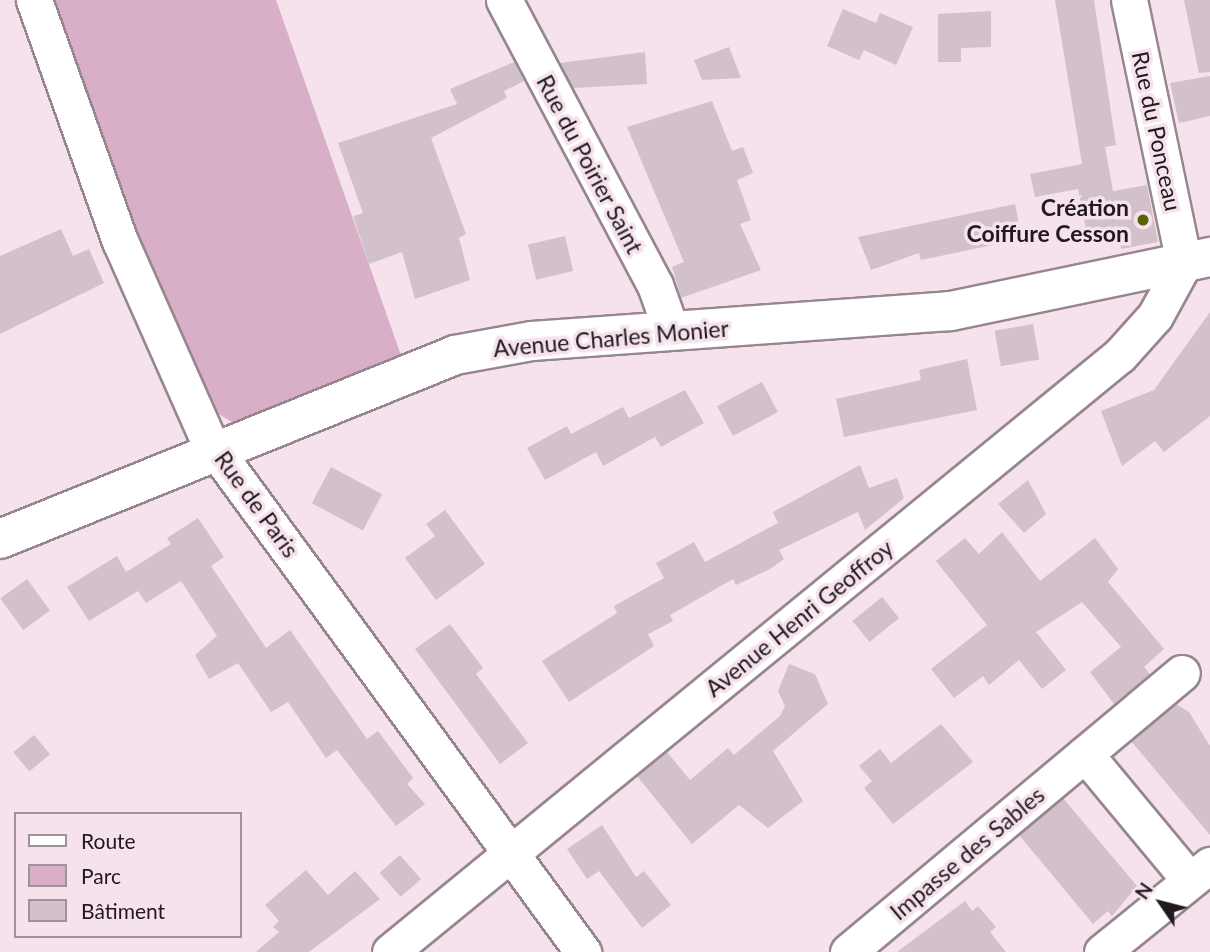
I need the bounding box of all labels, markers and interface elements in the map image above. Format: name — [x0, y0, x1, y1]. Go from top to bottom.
street label: Rue du Ponceau — [1127, 49, 1187, 213]
street label: Rue du Poirier Saint — [531, 70, 649, 258]
place label: Création Coiffure Cesson — [967, 193, 1129, 247]
marker: Création Coiffure Cesson — [1135, 212, 1151, 228]
street label: Avenue Charles Monier — [492, 314, 730, 362]
street label: Rue de Paris — [209, 446, 305, 562]
street label: Avenue Henri Geoffroy — [700, 534, 898, 702]
street label: Impasse des Sables — [884, 781, 1050, 925]
legend — [14, 812, 242, 938]
text: Route — [81, 828, 136, 853]
text: Parc — [81, 863, 121, 888]
north arrow — [1126, 868, 1196, 938]
text: N — [1130, 878, 1157, 903]
text: Bâtiment — [81, 898, 165, 923]

